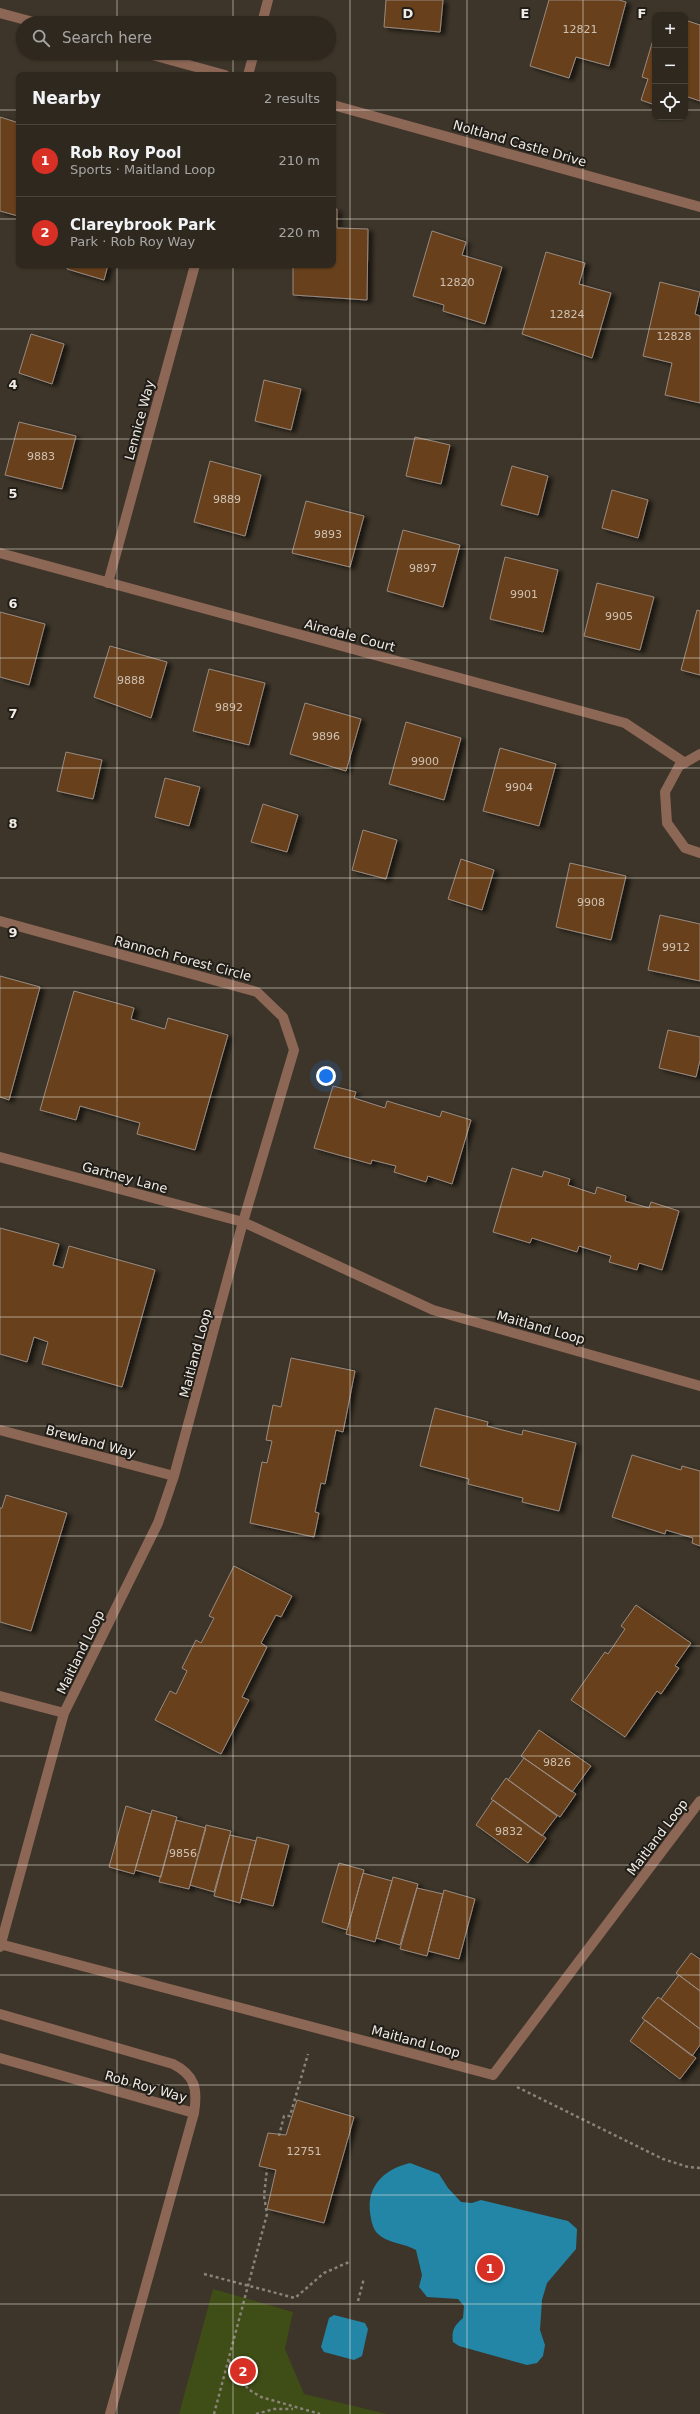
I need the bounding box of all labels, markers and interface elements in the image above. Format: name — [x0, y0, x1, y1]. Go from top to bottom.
text: D — [403, 6, 414, 21]
text: E — [521, 6, 529, 21]
text: F — [638, 6, 646, 21]
map controls — [652, 12, 688, 120]
button: + — [652, 12, 688, 48]
search box — [16, 16, 336, 60]
house number: 12821 — [563, 23, 598, 36]
icon: search — [30, 27, 52, 49]
text: Search here — [62, 29, 152, 47]
button: − — [652, 48, 688, 84]
button: locate — [652, 84, 688, 120]
text: Nearby — [32, 88, 101, 108]
text: 2 results — [264, 91, 320, 106]
street label: Noltland Castle Drive — [452, 117, 588, 170]
text: Rob Roy Pool — [70, 144, 181, 162]
text: 1 — [40, 153, 50, 168]
text: 210 m — [278, 153, 320, 168]
text: Sports · Maitland Loop — [70, 162, 215, 177]
text: Clareybrook Park — [70, 216, 216, 234]
text: 2 — [40, 225, 50, 240]
text: 220 m — [278, 225, 320, 240]
text: Park · Rob Roy Way — [70, 234, 195, 249]
house number: 12820 — [440, 276, 475, 289]
house number: 12824 — [550, 308, 585, 321]
house number: 12828 — [657, 330, 692, 343]
text: 4 — [8, 377, 18, 392]
street label: Lennice Way — [122, 378, 157, 462]
house number: 9883 — [27, 450, 55, 463]
text: 5 — [8, 486, 18, 501]
house number: 9889 — [213, 493, 241, 506]
house number: 9893 — [314, 528, 342, 541]
house number: 9897 — [409, 562, 437, 575]
house number: 9901 — [510, 588, 538, 601]
text: 6 — [8, 596, 18, 611]
house number: 9905 — [605, 610, 633, 623]
street label: Airedale Court — [303, 616, 397, 655]
house number: 9888 — [117, 674, 145, 687]
house number: 9892 — [215, 701, 243, 714]
text: 7 — [8, 706, 18, 721]
house number: 9896 — [312, 730, 340, 743]
house number: 9900 — [411, 755, 439, 768]
house number: 9904 — [505, 781, 533, 794]
text: 8 — [8, 816, 18, 831]
house number: 9908 — [577, 896, 605, 909]
text: 9 — [8, 925, 18, 940]
street label: Rannoch Forest Circle — [113, 933, 253, 984]
house number: 9912 — [662, 941, 690, 954]
your location — [316, 1066, 336, 1086]
street label: Gartney Lane — [80, 1159, 169, 1196]
street label: Maitland Loop — [176, 1307, 215, 1399]
street label: Maitland Loop — [495, 1308, 587, 1347]
street label: Brewland Way — [44, 1422, 138, 1461]
street label: Maitland Loop — [54, 1608, 107, 1697]
house number: 9826 — [543, 1756, 571, 1769]
street label: Maitland Loop — [624, 1796, 691, 1878]
house number: 9832 — [495, 1825, 523, 1838]
house number: 9856 — [169, 1847, 197, 1860]
street label: Maitland Loop — [370, 2022, 462, 2061]
street label: Rob Roy Way — [103, 2068, 189, 2105]
house number: 12751 — [287, 2145, 322, 2158]
pin: 1 — [477, 2253, 503, 2283]
pin: 2 — [230, 2356, 256, 2386]

